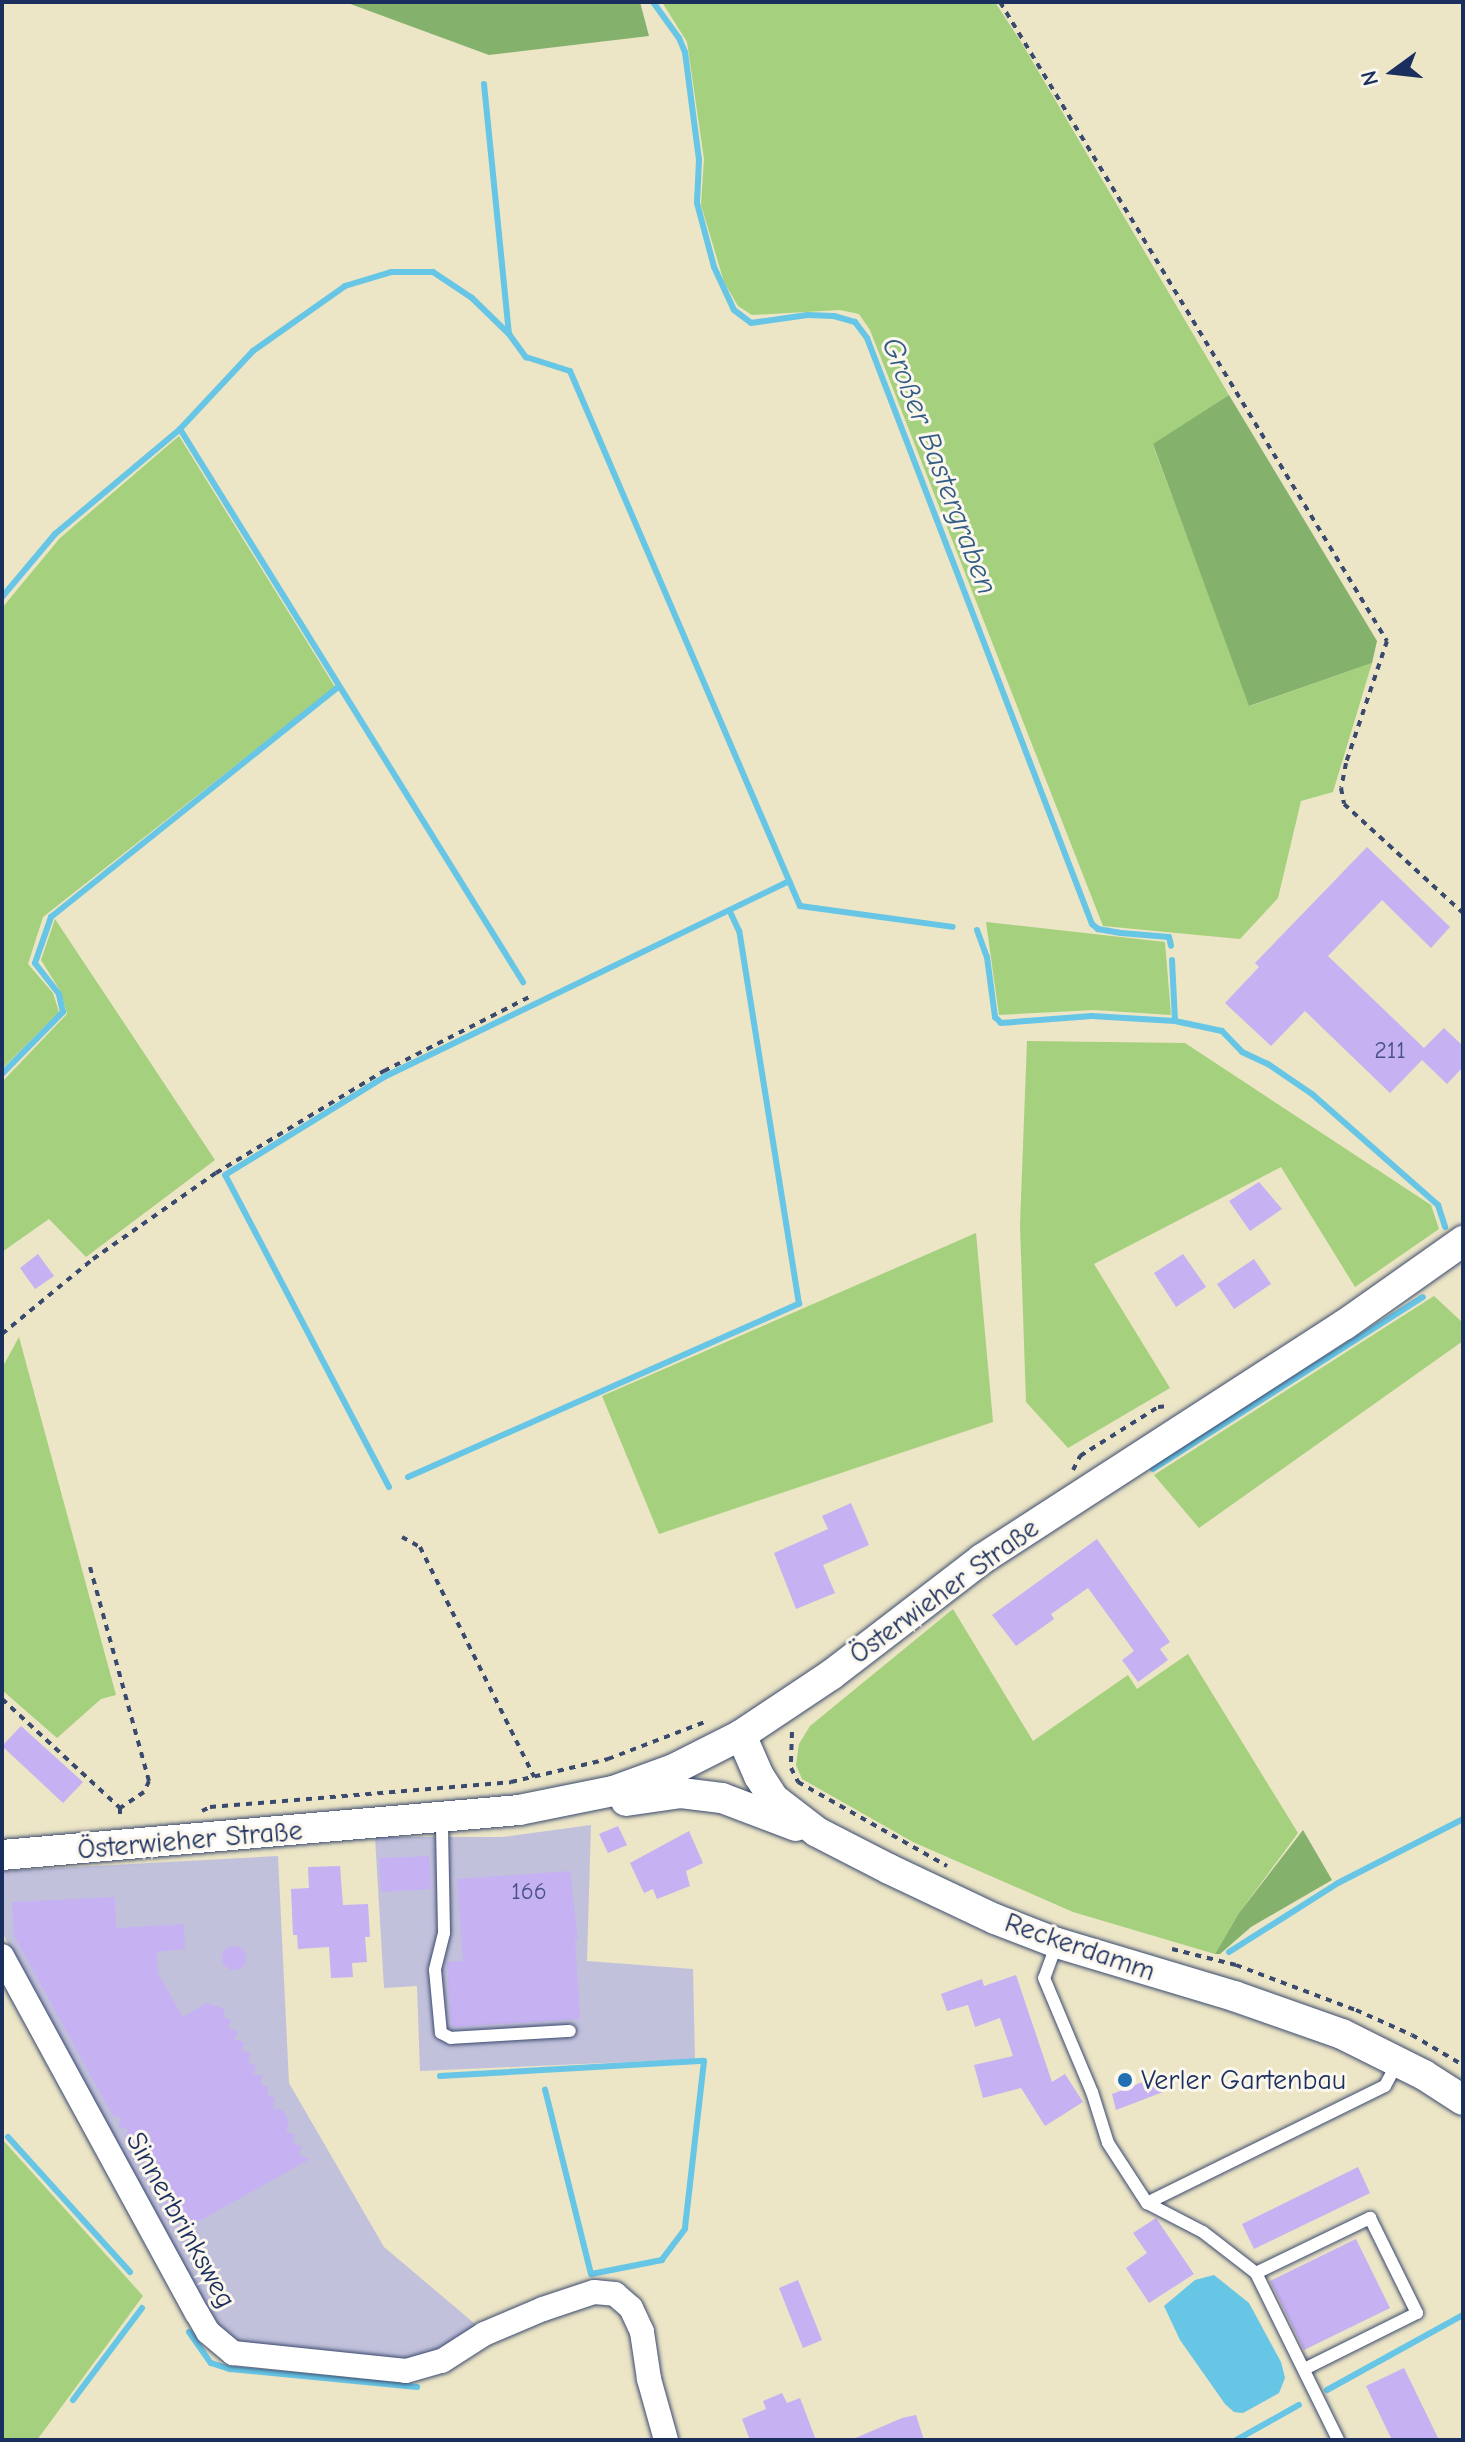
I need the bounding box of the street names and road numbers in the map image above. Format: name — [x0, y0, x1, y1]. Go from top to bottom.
street label: Österwieher Straße — [843, 1511, 1045, 1671]
street label: Österwieher Straße — [76, 1813, 304, 1867]
street label: Reckerdamm — [1000, 1906, 1160, 1988]
street label: Sinnerbrinksweg — [119, 2126, 243, 2314]

